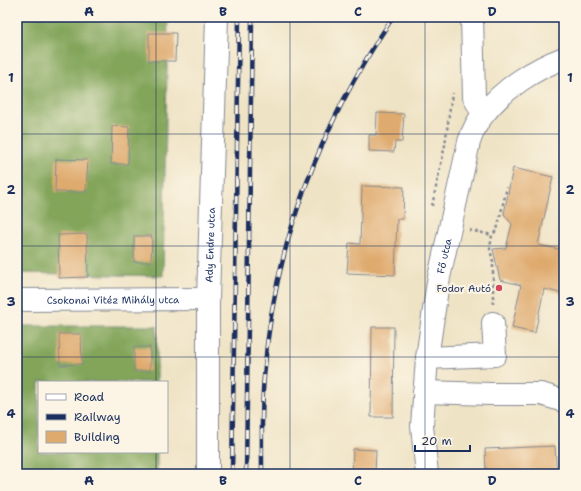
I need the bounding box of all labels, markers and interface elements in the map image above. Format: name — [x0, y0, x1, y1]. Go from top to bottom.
text: A — [84, 3, 94, 20]
text: B — [219, 3, 227, 20]
text: C — [354, 3, 362, 20]
text: D — [487, 3, 497, 20]
text: 1 — [8, 69, 14, 86]
text: 1 — [567, 69, 573, 86]
text: 2 — [6, 181, 16, 198]
text: 2 — [565, 181, 575, 198]
street label: Ady Endre utca — [203, 206, 218, 283]
street label: Fő utca — [434, 236, 455, 275]
place label: Fodor Autó — [436, 282, 491, 295]
marker: Fodor Autó — [494, 283, 504, 293]
text: 3 — [6, 293, 16, 310]
street label: Csokonai Vitéz Mihály utca — [47, 293, 180, 307]
text: 3 — [565, 293, 575, 310]
legend — [38, 381, 168, 453]
text: Road — [74, 389, 105, 405]
text: 4 — [6, 405, 16, 422]
text: 4 — [565, 405, 575, 422]
text: Railway — [74, 409, 121, 425]
scale bar — [415, 427, 470, 453]
text: Building — [74, 429, 120, 445]
text: 20 m — [421, 433, 452, 449]
text: A — [84, 472, 94, 489]
text: B — [219, 472, 227, 489]
text: C — [354, 472, 362, 489]
text: D — [487, 472, 497, 489]

